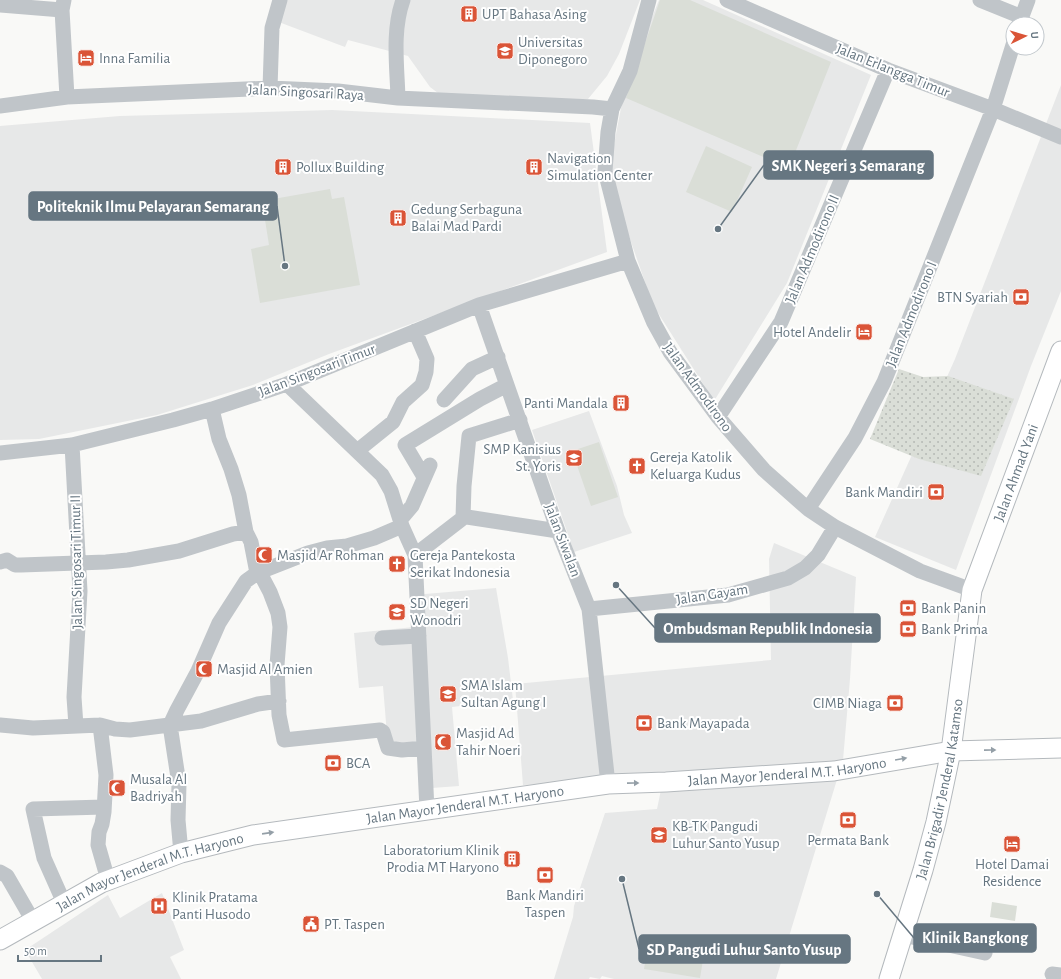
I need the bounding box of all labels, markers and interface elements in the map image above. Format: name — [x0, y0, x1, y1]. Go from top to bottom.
building icon: UPT Bahasa Asing — [459, 4, 479, 24]
place label: UPT Bahasa Asing — [482, 7, 587, 22]
north arrow — [1005, 16, 1045, 56]
text: U — [1029, 31, 1040, 39]
place label: Universitas Diponegoro — [518, 35, 587, 67]
school or university icon: Universitas Diponegoro — [495, 41, 515, 61]
street label: Jalan Erlangga Timur — [834, 41, 952, 100]
hotel icon: Inna Familia — [76, 48, 96, 68]
place label: Inna Familia — [99, 51, 170, 66]
street label: Jalan Singosari Raya — [248, 82, 364, 103]
place label: Navigation Simulation Center — [547, 151, 652, 183]
callout: SMK Negeri 3 Semarang — [764, 151, 933, 179]
building icon: Pollux Building — [273, 157, 293, 177]
building icon: Navigation Simulation Center — [524, 157, 544, 177]
text: SMK Negeri 3 Semarang — [772, 158, 925, 174]
place label: Pollux Building — [296, 160, 385, 175]
callout: Politeknik Ilmu Pelayaran Semarang — [29, 192, 277, 220]
street label: Jalan Admodirono II — [783, 193, 842, 306]
text: Politeknik Ilmu Pelayaran Semarang — [37, 199, 270, 216]
place label: Gedung Serbaguna Balai Mad Pardi — [411, 202, 522, 234]
building icon: Gedung Serbaguna Balai Mad Pardi — [388, 208, 408, 228]
street label: Jalan Admodirono I — [883, 259, 940, 369]
bank icon: BTN Syariah — [1011, 287, 1031, 307]
place label: BTN Syariah — [937, 290, 1008, 305]
hotel icon: Hotel Andelir — [854, 322, 874, 342]
place label: Hotel Andelir — [773, 325, 851, 340]
street label: Jalan Admodirono — [660, 340, 735, 435]
street label: Jalan Singosari Timur — [257, 341, 378, 400]
building icon: Panti Mandala — [611, 393, 631, 413]
place label: Panti Mandala — [524, 396, 608, 411]
street label: Jalan Ahmad Yani — [991, 422, 1041, 524]
place label: SMP Kanisius St. Yoris — [483, 442, 561, 474]
school or university icon: SMP Kanisius St. Yoris — [564, 448, 584, 468]
place label: Gereja Katolik Keluarga Kudus — [650, 450, 741, 482]
church icon: Gereja Katolik Keluarga Kudus — [627, 456, 647, 476]
bank icon: Bank Mandiri — [926, 482, 946, 502]
place label: Bank Mandiri — [845, 485, 923, 500]
street label: Jalan Singosari Timur II — [68, 495, 85, 629]
street label: Jalan Siwalan — [542, 501, 583, 579]
mosque icon: Masjid Ar Rohman — [254, 545, 274, 565]
place label: Masjid Ar Rohman — [277, 548, 384, 563]
place label: Gereja Pantekosta Serikat Indonesia — [410, 548, 515, 580]
church icon: Gereja Pantekosta Serikat Indonesia — [387, 554, 407, 574]
street label: Jalan Gayam — [675, 581, 749, 608]
place label: SD Negeri Wonodri — [410, 596, 469, 628]
bank icon: Bank Panin — [898, 598, 918, 618]
place label: Bank Panin — [921, 601, 986, 616]
school or university icon: SD Negeri Wonodri — [387, 602, 407, 622]
callout: Ombudsman Republik Indonesia — [655, 614, 880, 642]
bank icon: Bank Prima — [898, 619, 918, 639]
text: Ombudsman Republik Indonesia — [663, 621, 873, 637]
place label: Bank Prima — [921, 622, 988, 637]
mosque icon: Masjid Al Amien — [194, 659, 214, 679]
place label: Masjid Al Amien — [217, 662, 313, 677]
place label: SMA Islam Sultan Agung I — [461, 678, 546, 710]
school or university icon: SMA Islam Sultan Agung I — [438, 684, 458, 704]
bank icon: CIMB Niaga — [885, 693, 905, 713]
place label: CIMB Niaga — [813, 696, 882, 711]
street label: Jalan Brigadir Jenderal Katamso — [914, 698, 966, 881]
bank icon: Bank Mayapada — [634, 713, 654, 733]
place label: Bank Mayapada — [657, 716, 750, 731]
place label: Masjid Ad Tahir Noeri — [456, 726, 521, 758]
mosque icon: Masjid Ad Tahir Noeri — [433, 732, 453, 752]
one-way arrow — [984, 747, 997, 753]
bank icon: BCA — [323, 753, 343, 773]
street label: Jalan Mayor Jenderal M.T. Haryono — [688, 755, 888, 789]
place label: BCA — [346, 756, 371, 771]
one-way arrow — [895, 756, 907, 762]
place label: Musala Al Badriyah — [130, 772, 187, 804]
mosque icon: Musala Al Badriyah — [107, 778, 127, 798]
one-way arrow — [627, 780, 639, 787]
street label: Jalan Mayor Jenderal M.T. Haryono — [366, 783, 565, 827]
bank icon: Permata Bank — [838, 810, 858, 830]
place label: KB-TK Pangudi Luhur Santo Yusup — [672, 819, 780, 851]
school or university icon: KB-TK Pangudi Luhur Santo Yusup — [649, 825, 669, 845]
one-way arrow — [262, 829, 274, 836]
street label: Jalan Mayor Jenderal M.T. Haryono — [54, 831, 245, 914]
place label: Permata Bank — [807, 833, 889, 848]
hotel icon: Hotel Damai Residence — [1002, 834, 1022, 854]
place label: Laboratorium Klinik Prodia MT Haryono — [383, 843, 499, 875]
building icon: Laboratorium Klinik Prodia MT Haryono — [502, 849, 522, 869]
place label: Hotel Damai Residence — [975, 857, 1049, 889]
bank icon: Bank Mandiri Taspen — [535, 865, 555, 885]
place label: Bank Mandiri Taspen — [506, 888, 584, 920]
place label: Klinik Pratama Panti Husodo — [172, 890, 258, 922]
hospital icon: Klinik Pratama Panti Husodo — [149, 896, 169, 916]
public building icon: PT. Taspen — [301, 914, 321, 934]
place label: PT. Taspen — [324, 917, 385, 932]
callout: Klinik Bangkong — [914, 924, 1036, 952]
text: Klinik Bangkong — [922, 930, 1029, 946]
callout: SD Pangudi Luhur Santo Yusup — [639, 935, 850, 963]
scale bar — [18, 937, 101, 963]
text: SD Pangudi Luhur Santo Yusup — [646, 942, 842, 958]
text: 50 m — [24, 945, 47, 957]

